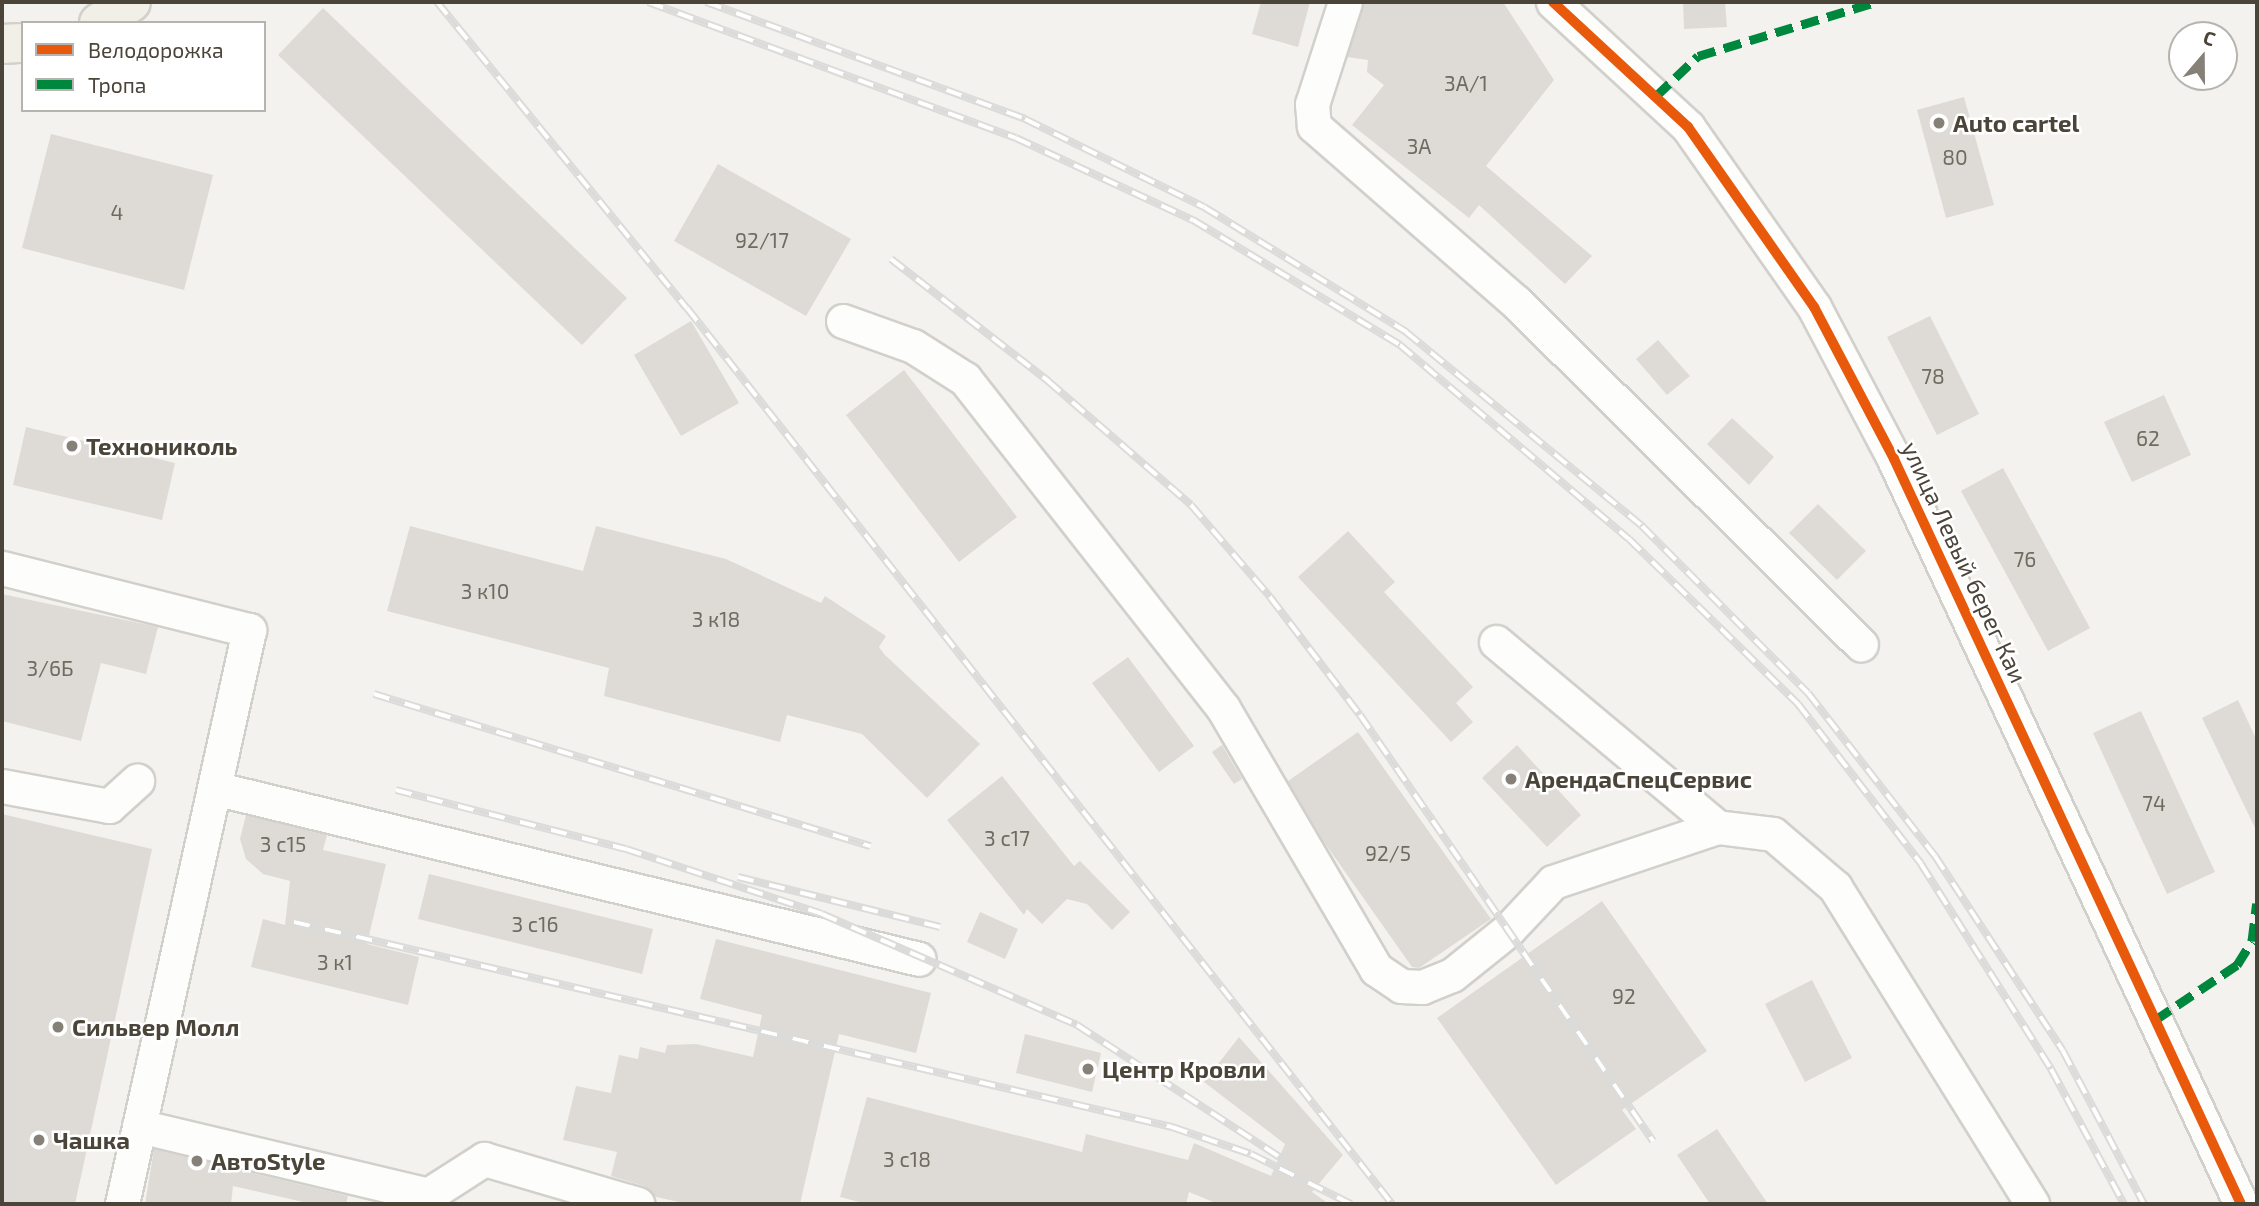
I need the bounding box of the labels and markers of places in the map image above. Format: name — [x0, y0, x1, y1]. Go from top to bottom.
place label: Auto cartel — [1953, 109, 2079, 137]
marker: Auto cartel — [1931, 115, 1947, 131]
place label: Технониколь — [86, 432, 238, 460]
marker: Технониколь — [64, 438, 80, 454]
place label: АрендаСпецСервис — [1525, 765, 1752, 793]
marker: АрендаСпецСервис — [1503, 771, 1519, 787]
place label: Сильвер Молл — [72, 1013, 239, 1041]
marker: Сильвер Молл — [50, 1019, 66, 1035]
place label: Центр Кровли — [1102, 1055, 1266, 1083]
marker: Центр Кровли — [1080, 1061, 1096, 1077]
place label: Чашка — [53, 1126, 130, 1154]
marker: Чашка — [31, 1132, 47, 1148]
place label: АвтоStyle — [211, 1147, 326, 1175]
marker: АвтоStyle — [189, 1153, 205, 1169]

